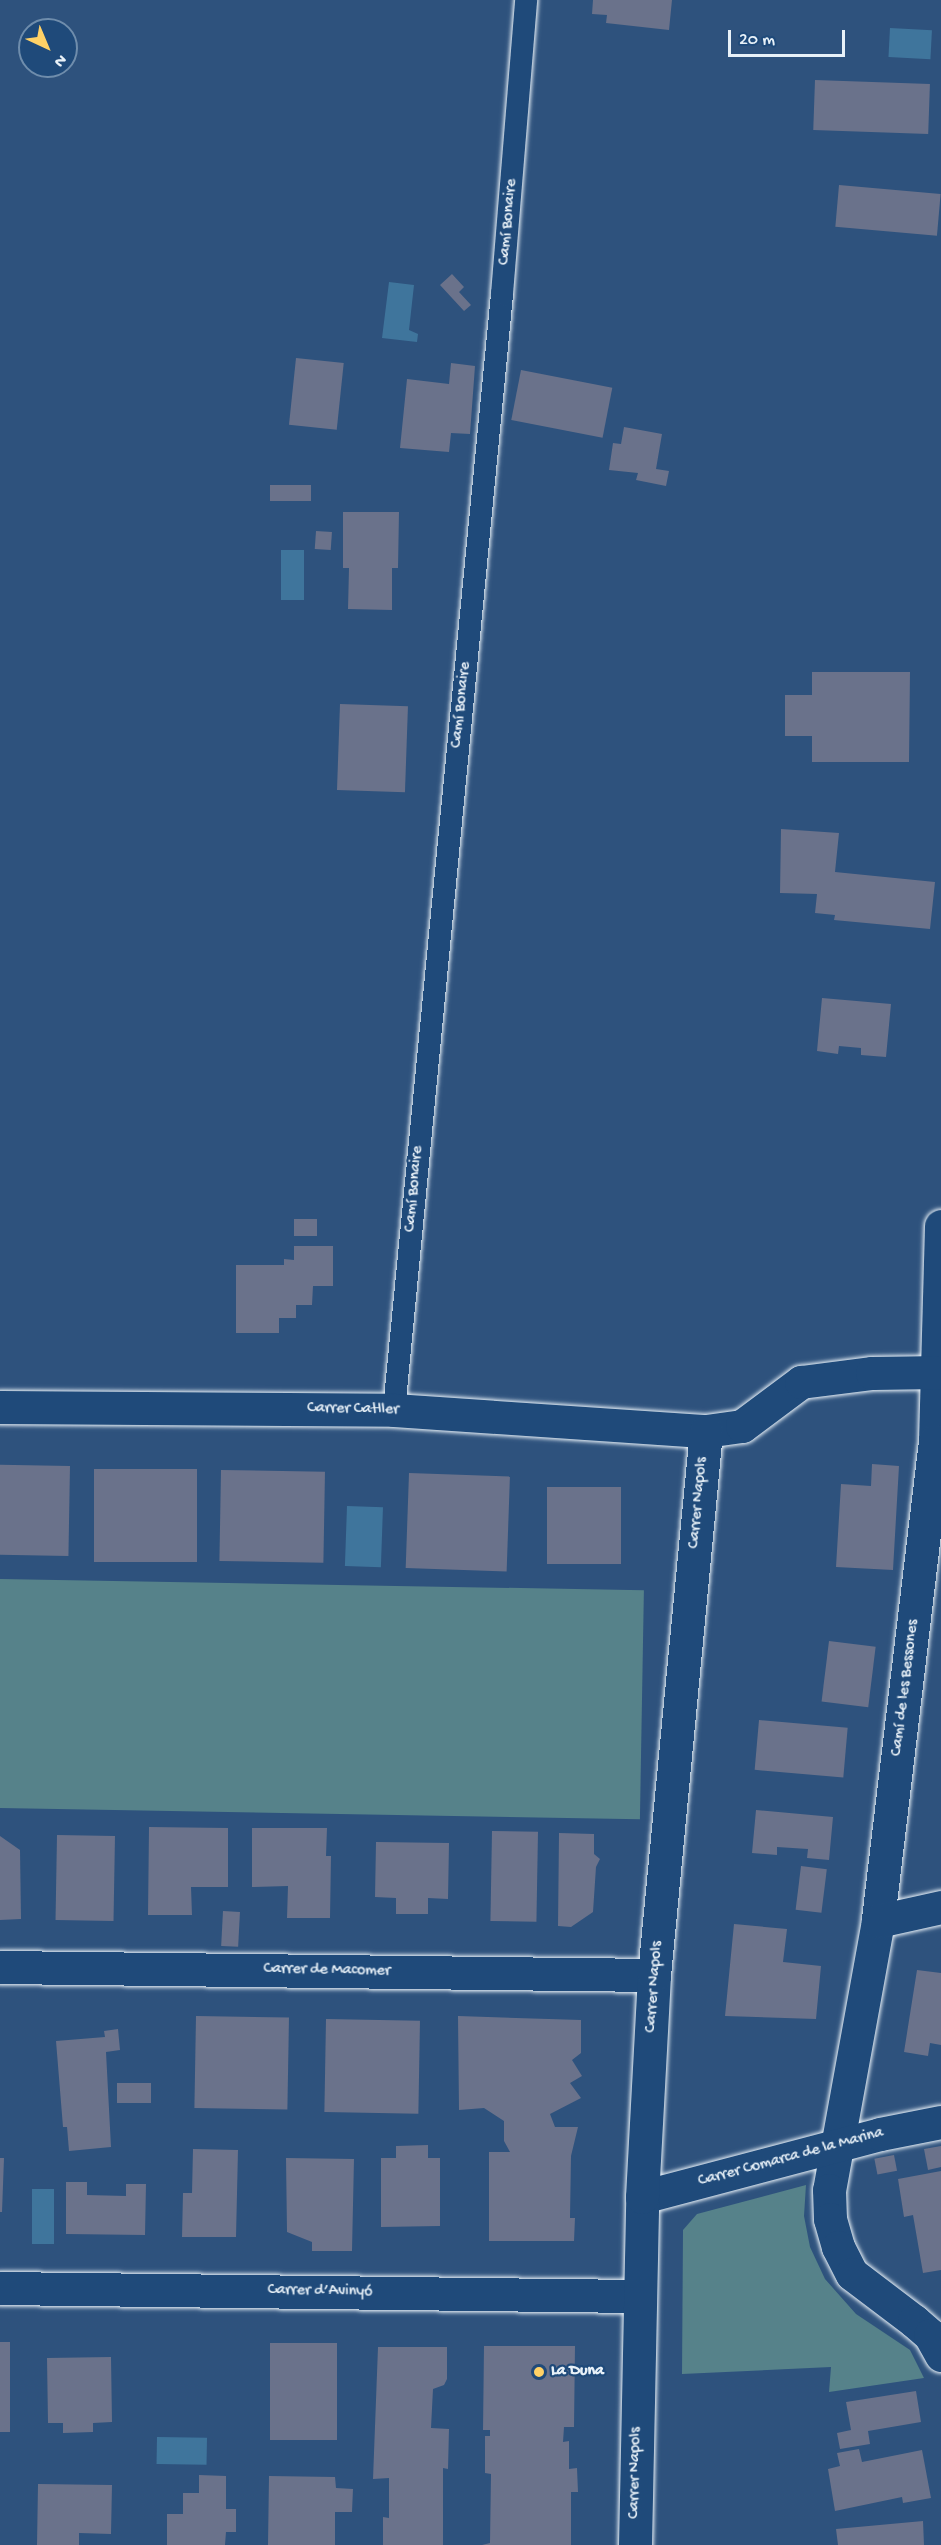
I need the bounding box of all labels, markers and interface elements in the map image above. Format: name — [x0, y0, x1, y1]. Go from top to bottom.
north arrow — [18, 18, 78, 78]
scale bar — [731, 18, 848, 56]
text: 20 m — [739, 30, 775, 51]
text: N — [49, 49, 70, 70]
street label: Camí Bonaire — [496, 178, 522, 266]
street label: Camí Bonaire — [448, 661, 476, 749]
street label: Camí Bonaire — [402, 1145, 428, 1233]
street label: Carrer Catller — [307, 1400, 399, 1420]
street label: Carrer Napols — [685, 1457, 713, 1549]
street label: Camí de les Bessones — [888, 1619, 924, 1757]
street label: Carrer Napols — [642, 1941, 668, 2033]
street label: Carrer de Macomer — [263, 1960, 391, 1982]
street label: Carrer Comarca de la Marina — [696, 2124, 886, 2192]
street label: Carrer d’Avinyó — [267, 2281, 373, 2303]
place label: La Duna — [551, 2362, 604, 2382]
marker: La Duna — [532, 2365, 546, 2379]
street label: Carrer Napols — [626, 2427, 646, 2519]

